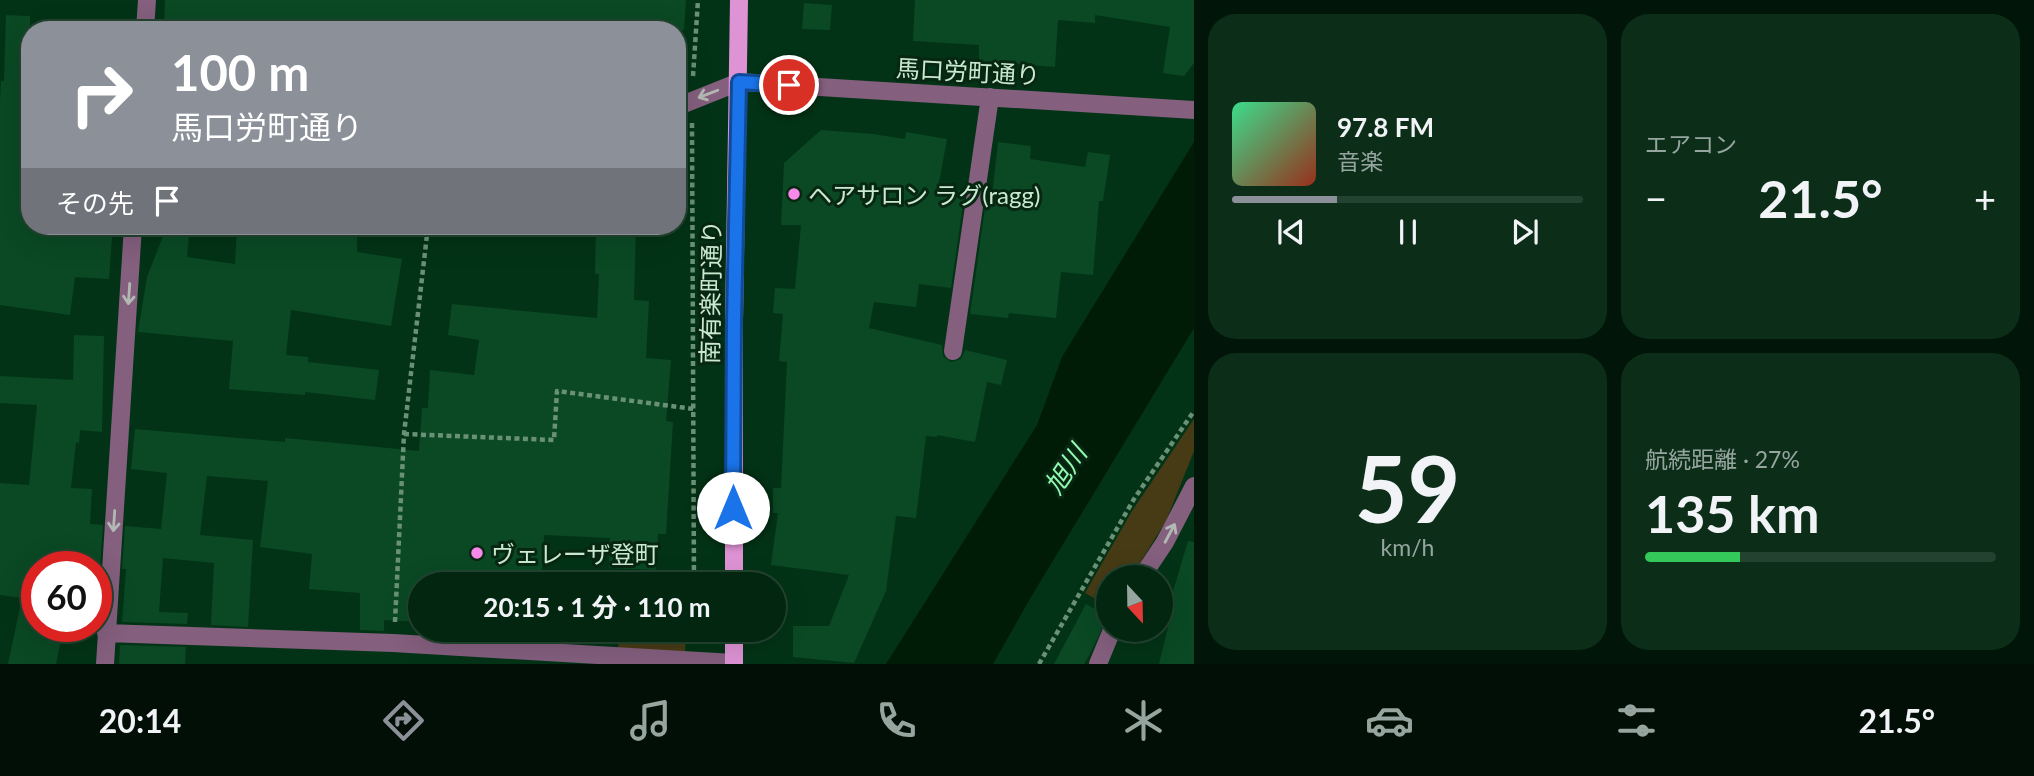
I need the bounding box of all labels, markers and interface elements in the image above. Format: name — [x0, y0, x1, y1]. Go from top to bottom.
text: 100 m — [171, 43, 309, 101]
icon: right — [56, 49, 147, 140]
street label: 馬口労町通り — [895, 53, 1041, 89]
pin — [759, 55, 819, 115]
icon: arrive — [770, 66, 808, 104]
one-way arrow — [698, 88, 720, 101]
text: 馬口労町通り — [171, 107, 363, 146]
text: 97.8 FM — [1337, 111, 1434, 143]
text: エアコン — [1645, 130, 1737, 158]
text: 音楽 — [1337, 147, 1383, 175]
text: 21.5° — [1758, 167, 1883, 229]
text: − — [1645, 175, 1667, 221]
text: + — [1974, 175, 1996, 221]
place label: ヘアサロン ラグ(ragg) — [808, 180, 1040, 209]
icon: arrive — [148, 182, 186, 220]
marker: ヘアサロン ラグ(ragg) — [786, 186, 802, 202]
text: その先 — [56, 187, 134, 219]
icon: previous — [1272, 213, 1310, 251]
icon: pause — [1389, 213, 1427, 251]
icon: next — [1506, 213, 1544, 251]
street label: 南有楽町通り — [694, 220, 726, 364]
one-way arrow — [122, 282, 135, 305]
text: 59 — [1355, 433, 1460, 542]
water label: 旭川 — [1037, 436, 1094, 500]
text: 航続距離 · 27% — [1645, 445, 1800, 473]
position arrow — [696, 471, 770, 545]
text: 135 km — [1645, 482, 1819, 544]
one-way arrow — [107, 509, 120, 532]
one-way arrow — [1163, 523, 1177, 544]
text: km/h — [1381, 533, 1434, 561]
place label: ヴェレーザ登町 — [491, 539, 659, 568]
marker: ヴェレーザ登町 — [469, 545, 485, 561]
speed limit sign: 60 — [21, 551, 112, 642]
north arrow — [1096, 565, 1172, 642]
map controls — [1096, 565, 1173, 642]
text: 20:15 · 1 分 · 110 m — [483, 591, 711, 623]
icon: directions — [379, 696, 428, 745]
icon: music — [626, 696, 675, 745]
icon: phone — [872, 696, 921, 745]
icon: climate — [1119, 696, 1168, 745]
icon: car — [1365, 696, 1414, 745]
icon: filters — [1612, 696, 1661, 745]
text: 20:14 — [99, 701, 181, 740]
text: 21.5° — [1859, 701, 1935, 740]

